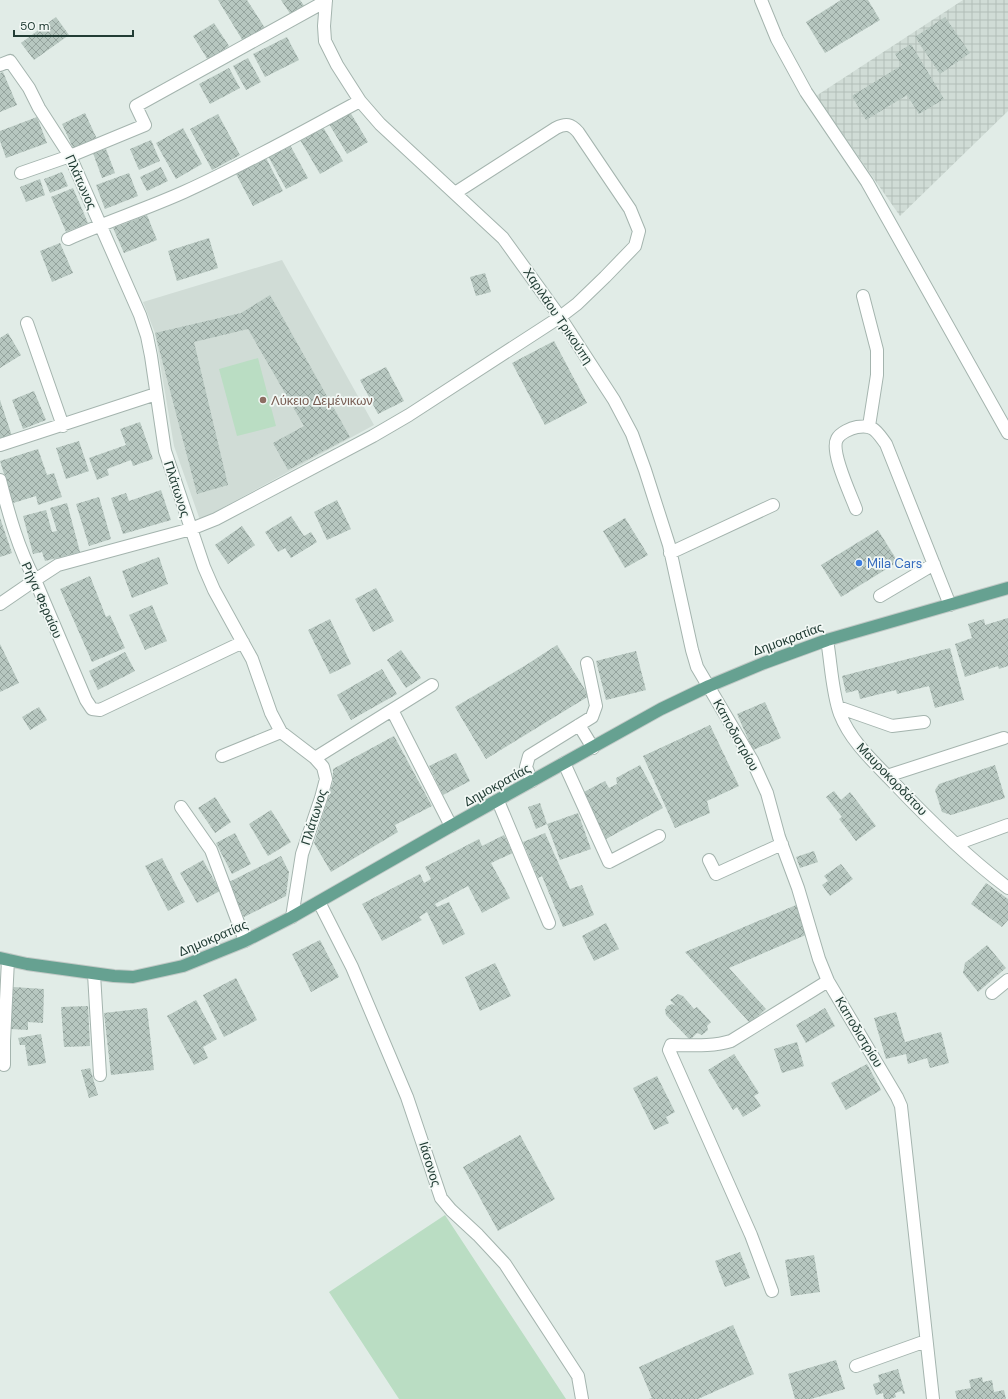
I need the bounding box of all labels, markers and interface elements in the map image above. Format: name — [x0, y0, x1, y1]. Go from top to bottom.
scale bar — [14, 12, 133, 38]
text: 50 m — [20, 18, 49, 34]
street label: Πλάτωνος — [61, 152, 101, 212]
street label: Χαριλάου Τρικούπη — [519, 265, 597, 367]
place label: Λύκειο Δεμένικων — [271, 392, 373, 409]
marker: Λύκειο Δεμένικων — [258, 395, 268, 405]
street label: Πλάτωνος — [160, 459, 194, 519]
place label: Mila Cars — [867, 555, 922, 572]
marker: Mila Cars — [854, 558, 864, 568]
street label: Ρήγα Φεραίου — [18, 559, 66, 641]
street label: Δημοκρατίας — [750, 618, 826, 660]
street label: Καποδιστρίου — [709, 696, 763, 774]
street label: Μαυροκορδάτου — [853, 739, 931, 819]
street label: Δημοκρατίας — [461, 760, 533, 810]
street label: Πλάτωνος — [297, 787, 331, 847]
street label: Δημοκρατίας — [176, 916, 250, 960]
street label: Καποδιστρίου — [831, 994, 887, 1070]
street label: Ιάσονος — [415, 1139, 445, 1189]

